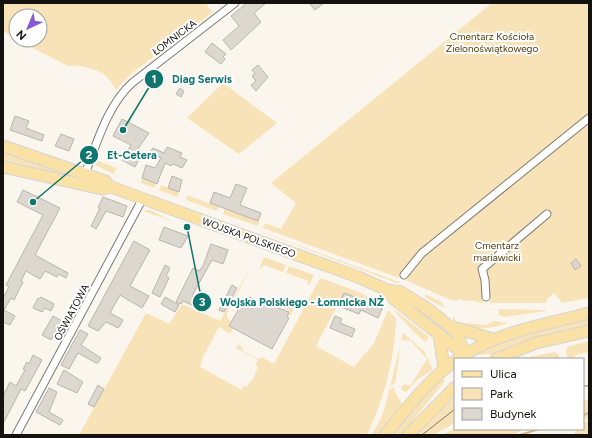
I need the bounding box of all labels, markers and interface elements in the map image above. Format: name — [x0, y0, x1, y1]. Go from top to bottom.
north arrow — [8, 8, 48, 48]
street label: ŁOMNICKA — [150, 16, 199, 58]
text: N — [14, 27, 29, 42]
park label: Cmentarz Kościoła Zielonoświątkowego — [446, 30, 538, 55]
callout: Diag Serwis — [144, 68, 240, 91]
text: 1 — [151, 72, 157, 86]
text: Diag Serwis — [172, 73, 232, 86]
callout: Et-Cetera — [79, 144, 165, 167]
text: 2 — [86, 148, 93, 162]
text: Et-Cetera — [107, 149, 157, 162]
street label: WOJSKA POLSKIEGO — [200, 214, 298, 261]
park label: Cmentarz mariawicki — [473, 239, 521, 264]
street label: OŚWIATOWA — [51, 282, 92, 343]
callout: Wojska Polskiego - Łomnicka NŻ — [192, 290, 392, 313]
text: 3 — [199, 295, 206, 309]
text: Wojska Polskiego - Łomnicka NŻ — [220, 295, 384, 309]
legend — [454, 358, 584, 430]
text: Ulica — [490, 367, 517, 381]
text: Park — [490, 387, 513, 401]
text: Budynek — [490, 407, 537, 421]

